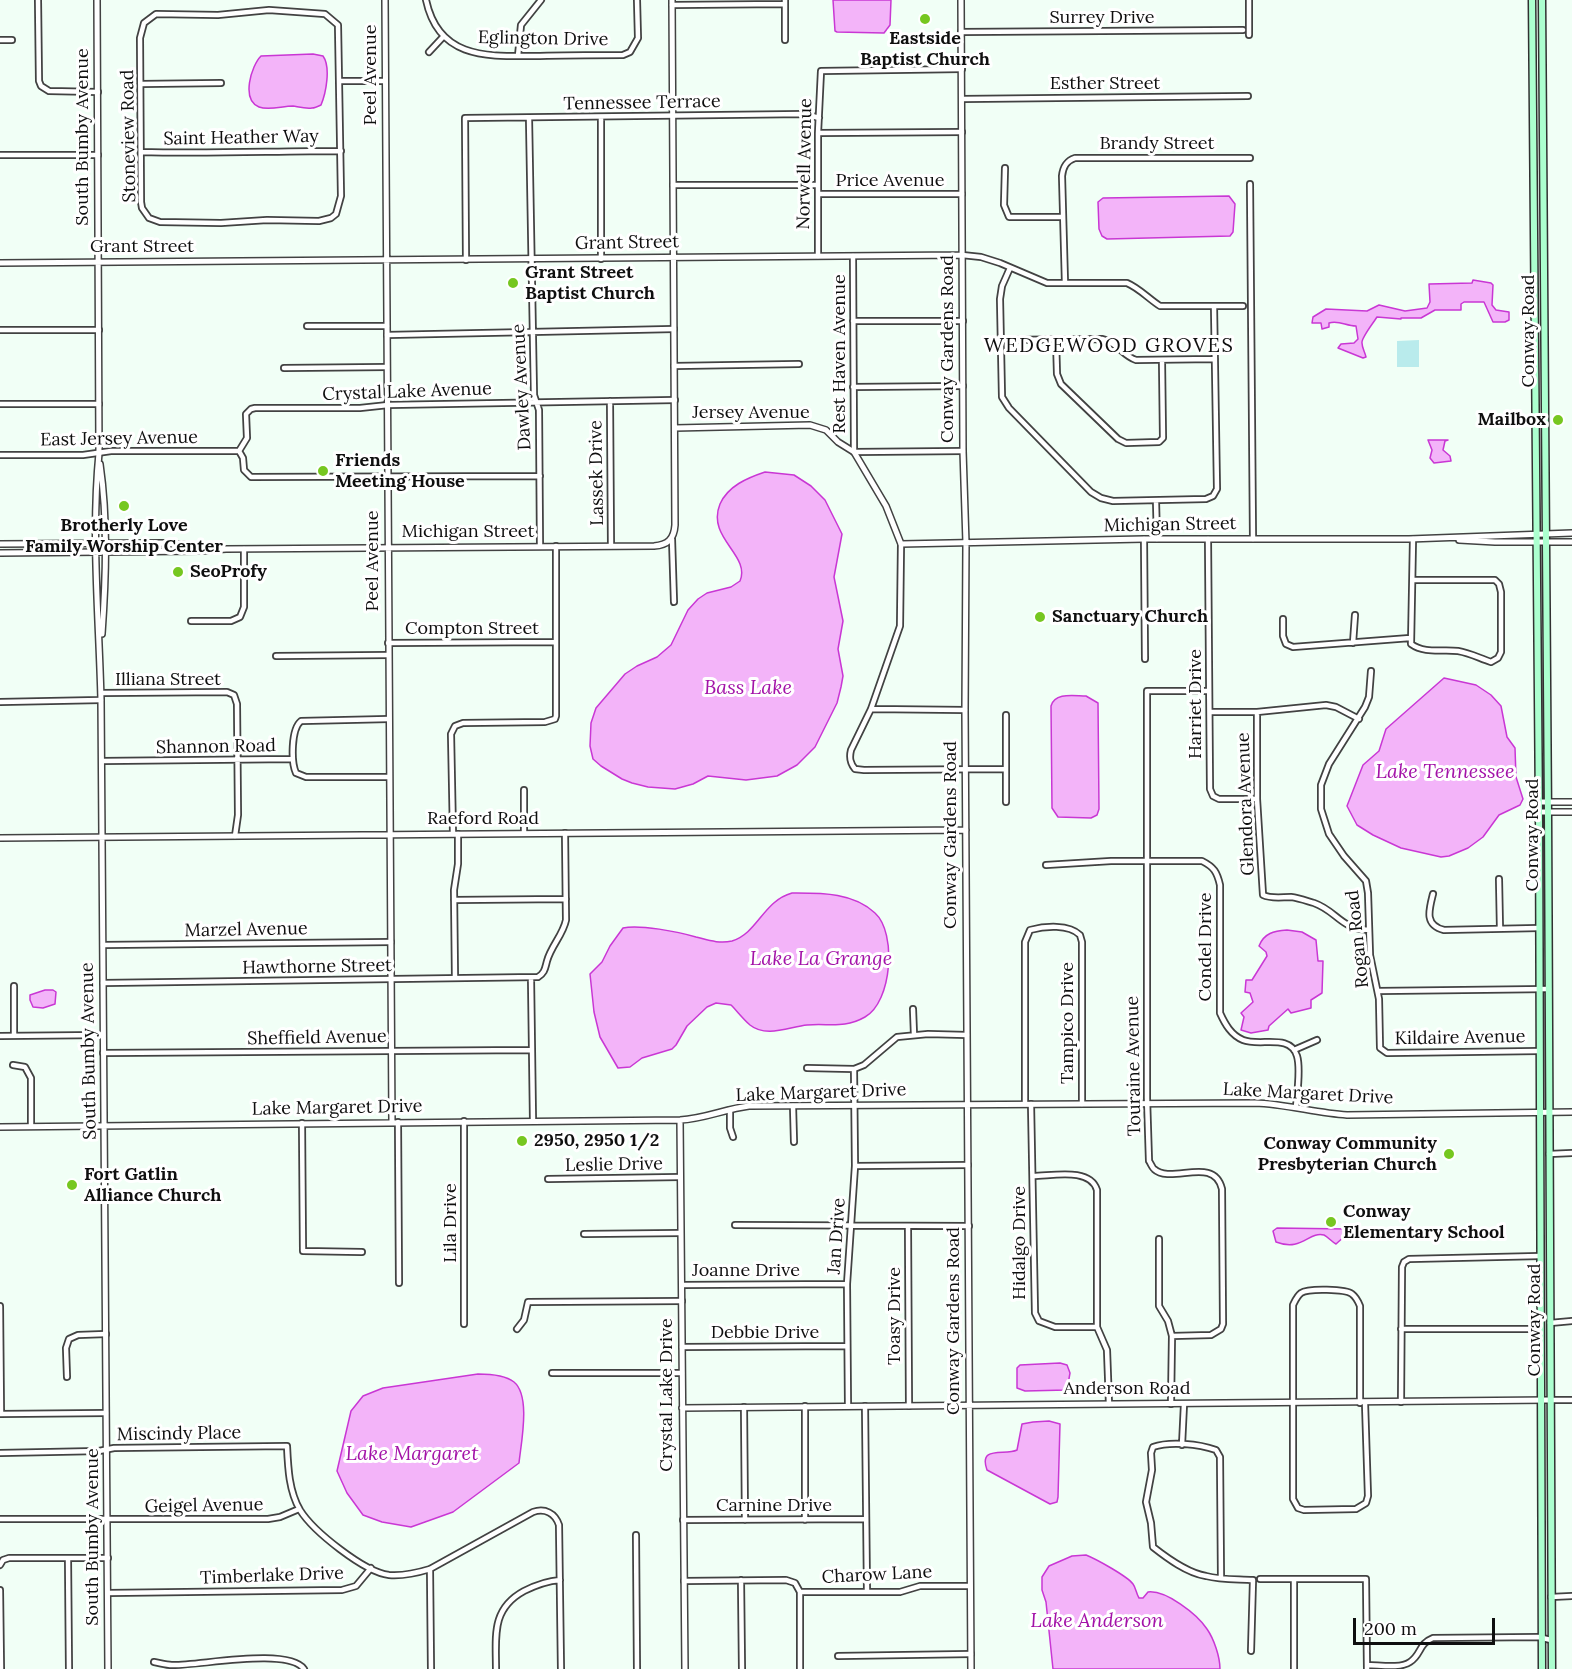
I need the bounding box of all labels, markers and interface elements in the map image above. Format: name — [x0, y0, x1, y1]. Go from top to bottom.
street label: Surrey Drive — [1049, 7, 1155, 29]
marker: Eastside Baptist Church — [918, 12, 932, 26]
street label: Peel Avenue — [360, 25, 382, 125]
street label: Eglington Drive — [478, 27, 608, 51]
place label: Eastside Baptist Church — [860, 28, 990, 70]
street label: South Bumby Avenue — [72, 48, 94, 226]
street label: Stoneview Road — [117, 69, 141, 203]
street label: Esther Street — [1050, 73, 1160, 95]
street label: Tennessee Terrace — [563, 91, 721, 115]
street label: Norwell Avenue — [793, 98, 817, 230]
street label: Saint Heather Way — [163, 126, 319, 150]
street label: Brandy Street — [1100, 133, 1214, 155]
street label: Price Avenue — [836, 170, 944, 192]
street label: Grant Street — [575, 231, 679, 255]
street label: Grant Street — [90, 236, 194, 258]
street label: Conway Gardens Road — [937, 255, 959, 443]
place label: Grant Street Baptist Church — [525, 262, 655, 304]
street label: Rest Haven Avenue — [829, 274, 851, 434]
street label: Conway Road — [1518, 274, 1540, 388]
marker: Grant Street Baptist Church — [506, 276, 520, 290]
street label: Dawley Avenue — [508, 323, 536, 451]
district label: WEDGEWOOD GROVES — [984, 334, 1234, 358]
street label: Crystal Lake Avenue — [322, 378, 492, 406]
street label: Jersey Avenue — [692, 402, 810, 424]
place label: Mailbox — [1477, 409, 1546, 431]
marker: Mailbox — [1551, 413, 1565, 427]
street label: Lassek Drive — [585, 420, 609, 526]
street label: East Jersey Avenue — [40, 427, 198, 451]
place label: Friends Meeting House — [335, 450, 465, 492]
marker: Friends Meeting House — [316, 464, 330, 478]
marker: Brotherly Love Family Worship Center — [117, 499, 131, 513]
street label: Peel Avenue — [362, 511, 384, 611]
street label: Michigan Street — [1103, 513, 1237, 537]
place label: Brotherly Love Family Worship Center — [25, 515, 223, 558]
street label: Michigan Street — [402, 521, 534, 543]
place label: SeoProfy — [190, 561, 267, 583]
marker: SeoProfy — [171, 565, 185, 579]
place label: Sanctuary Church — [1052, 606, 1208, 628]
marker: Sanctuary Church — [1033, 610, 1047, 624]
street label: Compton Street — [405, 618, 539, 640]
street label: Harriet Drive — [1185, 649, 1207, 759]
street label: Illiana Street — [115, 669, 221, 691]
water label: Bass Lake — [704, 676, 792, 700]
street label: Glendora Avenue — [1233, 732, 1259, 876]
street label: Shannon Road — [156, 735, 276, 759]
street label: Conway Gardens Road — [940, 741, 962, 929]
water label: Lake Tennessee — [1375, 760, 1515, 784]
street label: Conway Road — [1522, 778, 1544, 892]
street label: Raeford Road — [427, 808, 539, 830]
street label: Rogan Road — [1342, 889, 1374, 989]
street label: Condel Drive — [1195, 892, 1217, 1002]
street label: Marzel Avenue — [184, 918, 308, 942]
water label: Lake La Grange — [750, 947, 892, 971]
street label: Hawthorne Street — [242, 955, 392, 979]
street label: South Bumby Avenue — [77, 962, 101, 1140]
street label: Tampico Drive — [1057, 962, 1079, 1084]
street label: Touraine Avenue — [1122, 996, 1146, 1136]
street label: Sheffield Avenue — [247, 1026, 387, 1050]
street label: Kildaire Avenue — [1395, 1026, 1525, 1050]
street label: Lake Margaret Drive — [735, 1079, 907, 1107]
street label: Lake Margaret Drive — [1222, 1079, 1394, 1109]
street label: Lake Margaret Drive — [251, 1096, 423, 1120]
place label: 2950, 2950 1/2 — [534, 1130, 659, 1152]
place label: Conway Community Presbyterian Church — [1258, 1133, 1437, 1176]
marker: 2950, 2950 1/2 — [515, 1134, 529, 1148]
marker: Conway Community Presbyterian Church — [1442, 1147, 1456, 1161]
street label: Leslie Drive — [565, 1153, 663, 1177]
place label: Fort Gatlin Alliance Church — [84, 1164, 221, 1206]
marker: Fort Gatlin Alliance Church — [65, 1178, 79, 1192]
street label: Lila Drive — [440, 1183, 462, 1263]
street label: Hidalgo Drive — [1009, 1186, 1031, 1300]
street label: Jan Drive — [824, 1197, 850, 1275]
place label: Conway Elementary School — [1343, 1201, 1505, 1244]
marker: Conway Elementary School — [1324, 1215, 1338, 1229]
street label: Conway Gardens Road — [943, 1227, 965, 1415]
street label: Joanne Drive — [692, 1260, 800, 1282]
street label: Conway Road — [1524, 1263, 1546, 1377]
street label: Toasy Drive — [884, 1267, 906, 1365]
street label: Crystal Lake Drive — [656, 1318, 678, 1472]
street label: Debbie Drive — [711, 1322, 819, 1344]
street label: Anderson Road — [1064, 1378, 1190, 1400]
street label: Miscindy Place — [117, 1422, 241, 1446]
water label: Lake Margaret — [346, 1442, 478, 1466]
street label: South Bumby Avenue — [82, 1448, 104, 1626]
street label: Geigel Avenue — [144, 1494, 264, 1518]
street label: Carnine Drive — [716, 1495, 832, 1517]
street label: Charow Lane — [821, 1561, 933, 1589]
street label: Timberlake Drive — [200, 1563, 344, 1589]
scale bar — [1356, 1606, 1498, 1644]
water label: Lake Anderson — [1030, 1609, 1164, 1633]
text: 200 m — [1364, 1617, 1417, 1640]

